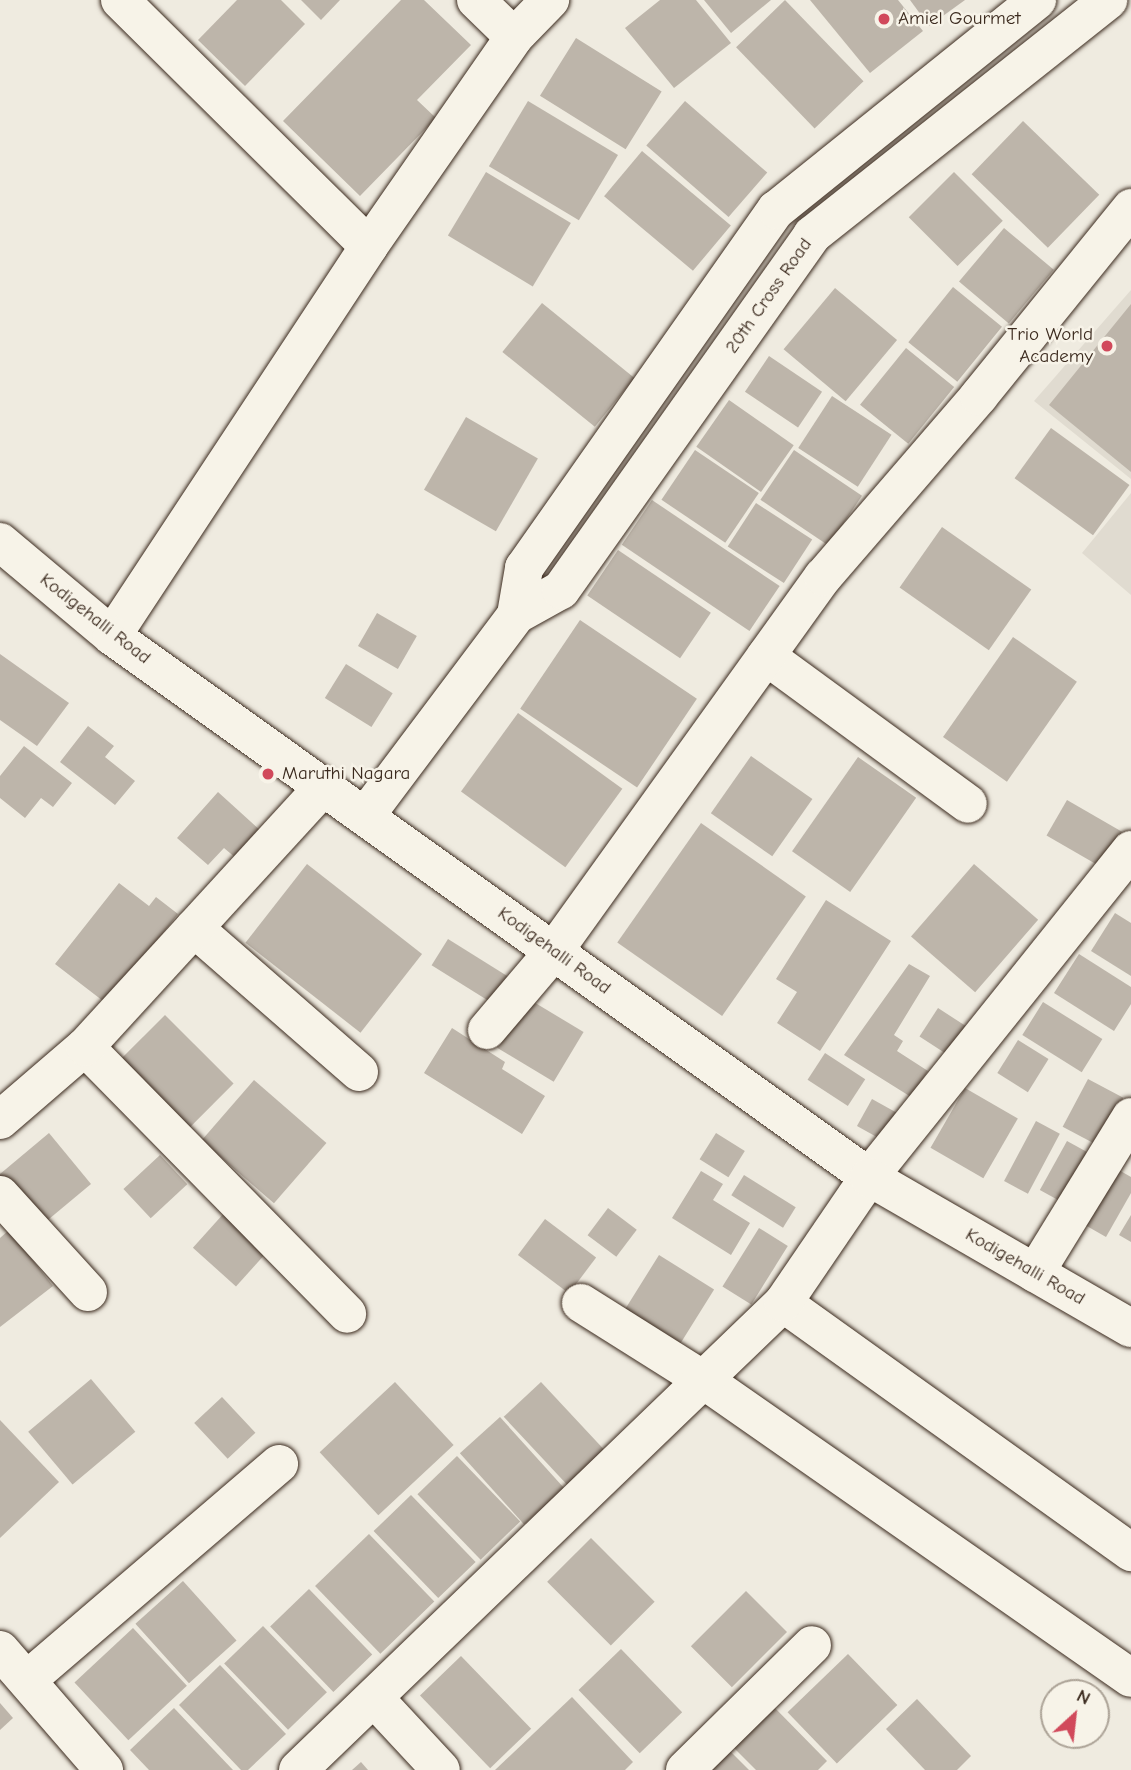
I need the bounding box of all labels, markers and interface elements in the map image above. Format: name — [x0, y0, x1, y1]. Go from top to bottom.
place label: Amiel Gourmet — [898, 8, 1021, 30]
marker: Amiel Gourmet — [876, 11, 892, 27]
street label: 20th Cross Road — [721, 234, 817, 358]
place label: Trio World Academy — [1007, 324, 1093, 368]
marker: Trio World Academy — [1099, 338, 1115, 354]
street label: Kodigehalli Road — [35, 569, 155, 669]
place label: Maruthi Nagara — [282, 763, 410, 785]
marker: Maruthi Nagara — [260, 766, 276, 782]
street label: Kodigehalli Road — [493, 902, 615, 1000]
street label: Kodigehalli Road — [961, 1223, 1089, 1311]
north arrow — [1040, 1679, 1110, 1749]
text: N — [1073, 1684, 1094, 1710]

